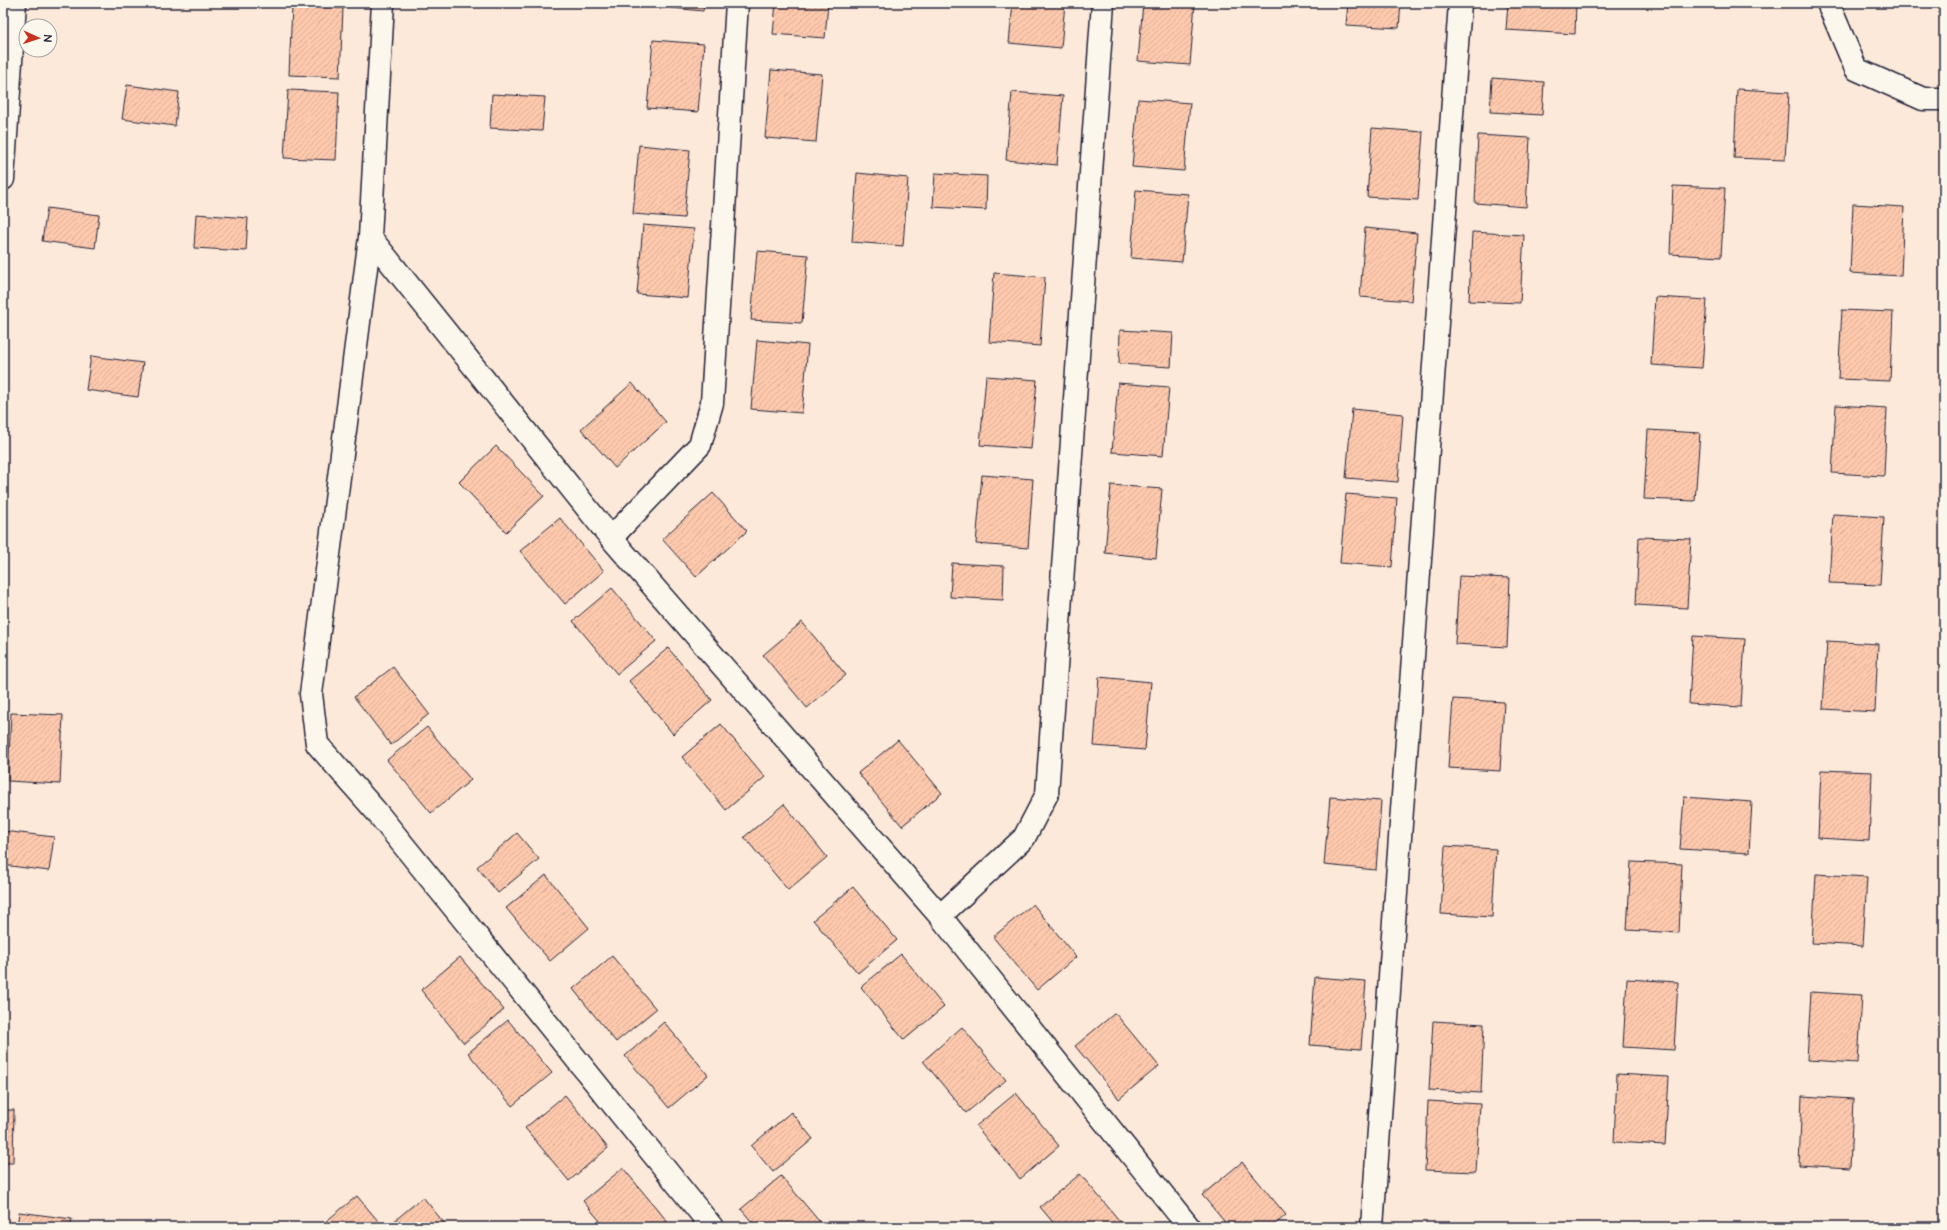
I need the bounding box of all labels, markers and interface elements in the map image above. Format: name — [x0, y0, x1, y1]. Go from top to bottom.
north arrow — [18, 18, 58, 58]
text: N — [40, 35, 55, 42]

